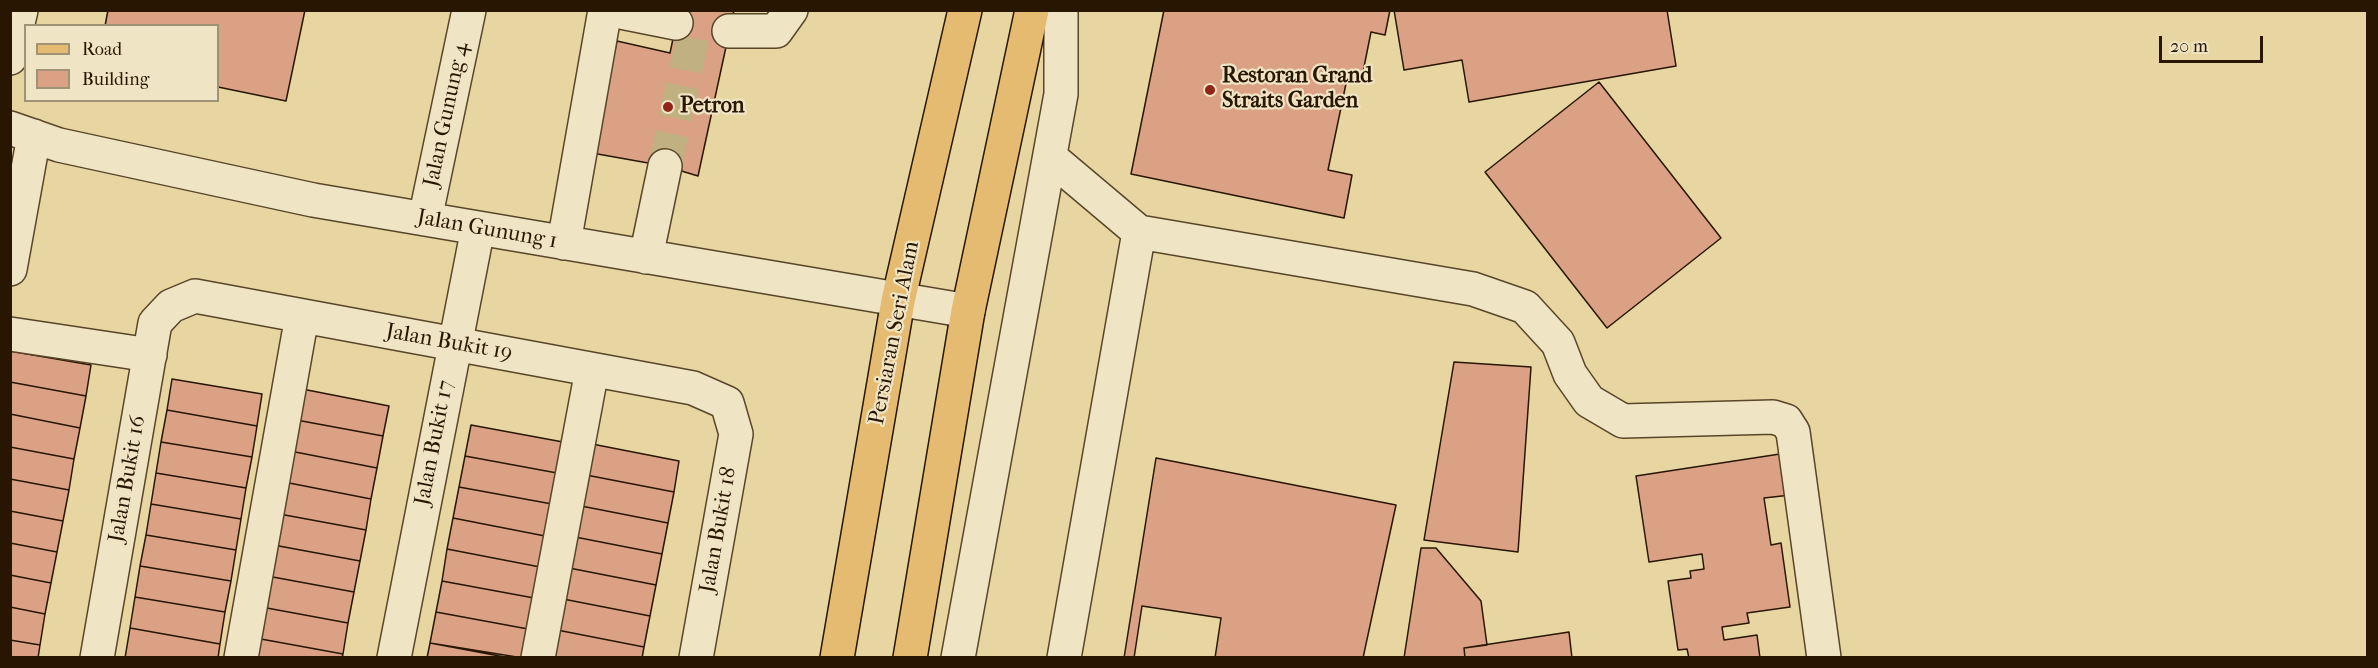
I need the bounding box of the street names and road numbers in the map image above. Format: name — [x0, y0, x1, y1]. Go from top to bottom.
street label: Jalan Gunung 4 — [419, 40, 475, 190]
street label: Jalan Gunung 1 — [415, 205, 559, 255]
street label: Persiaran Seri Alam — [864, 239, 926, 427]
street label: Jalan Bukit 19 — [384, 319, 514, 367]
street label: Jalan Bukit 17 — [410, 378, 460, 508]
street label: Jalan Bukit 16 — [104, 413, 152, 545]
street label: Jalan Bukit 18 — [695, 465, 743, 595]

